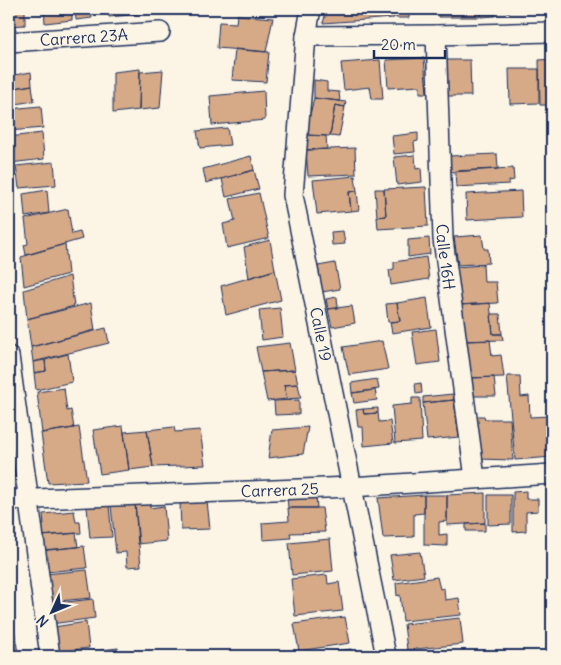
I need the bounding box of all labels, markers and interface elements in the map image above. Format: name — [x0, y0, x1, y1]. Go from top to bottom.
street label: Carrera 23A — [39, 24, 129, 50]
scale bar — [374, 28, 445, 60]
text: 20 m — [381, 35, 416, 54]
street label: Calle 16H — [432, 223, 460, 291]
street label: Calle 19 — [306, 305, 336, 363]
street label: Carrera 25 — [240, 478, 319, 501]
north arrow — [28, 588, 78, 638]
text: N — [33, 611, 52, 631]

